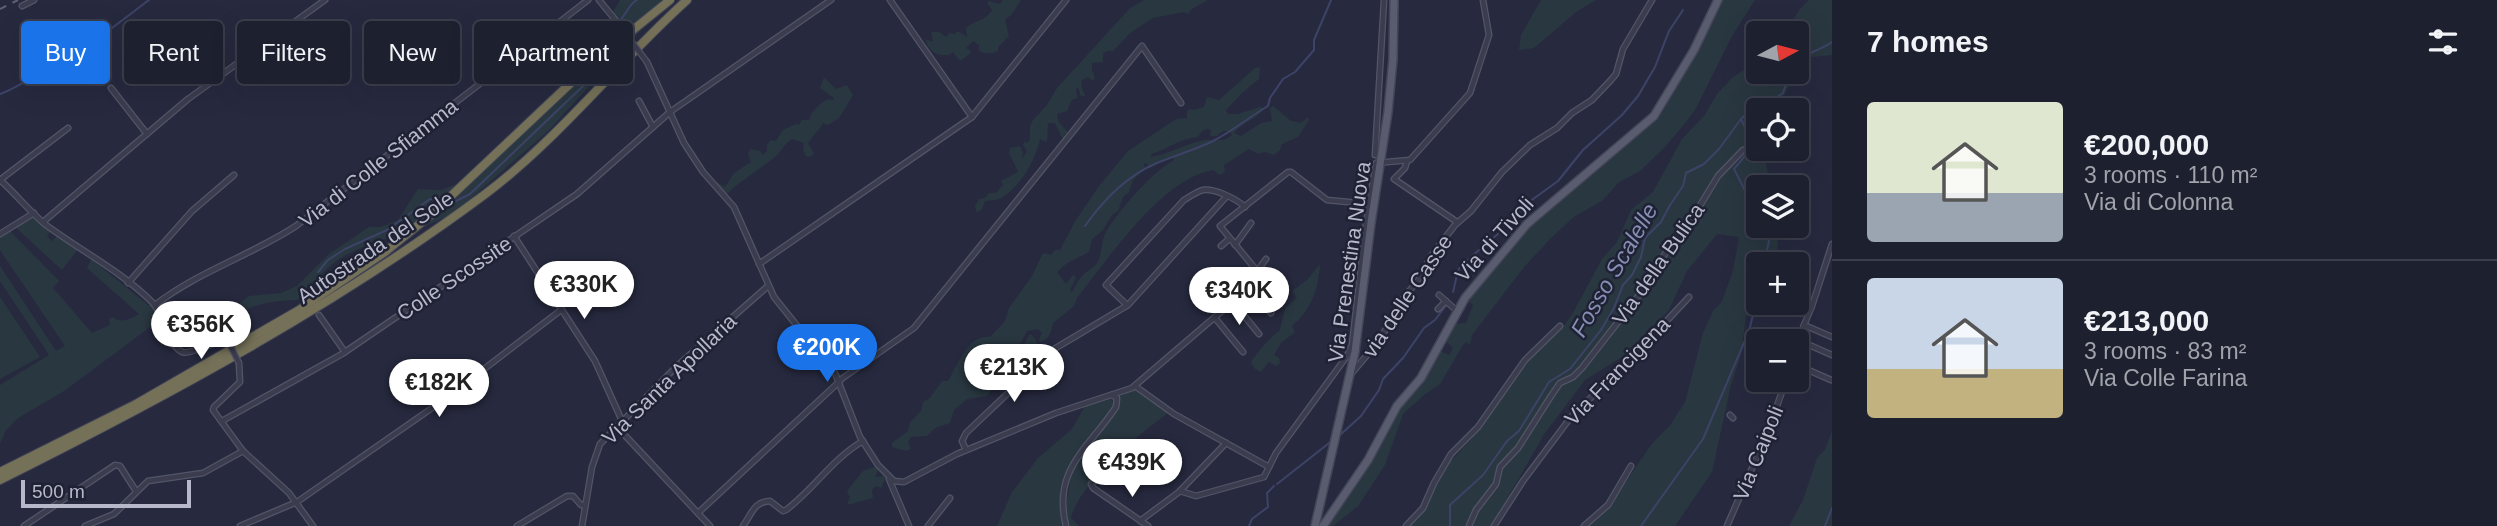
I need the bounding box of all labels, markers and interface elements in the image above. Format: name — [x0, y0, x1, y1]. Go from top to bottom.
chip: Buy — [21, 21, 110, 84]
chip: Rent — [124, 21, 223, 84]
chip: Filters — [237, 21, 350, 84]
chip: New — [364, 21, 460, 84]
chip: Apartment — [474, 21, 633, 84]
north arrow — [1746, 21, 1810, 84]
map controls — [1746, 21, 1809, 392]
icon: filters — [2424, 23, 2462, 61]
text: 7 homes — [1867, 25, 1989, 58]
street label: Via di Colle Sfiamma — [294, 94, 462, 232]
button: locate — [1746, 98, 1809, 161]
text: €200,000 — [2084, 128, 2209, 161]
icon: home — [1923, 130, 2007, 214]
street label: Via Prenestina Nuova — [1324, 160, 1375, 364]
text: 3 rooms · 110 m² — [2084, 162, 2257, 188]
button: layers — [1746, 175, 1809, 238]
street label: Autostrada del Sole — [293, 186, 457, 308]
text: Via di Colonna — [2084, 189, 2233, 215]
street label: Via di Tivoli — [1450, 192, 1538, 286]
street label: Via della Bulica — [1608, 198, 1709, 329]
water label: Fosso Scalelle — [1565, 199, 1663, 341]
street label: Colle Scossite — [392, 231, 516, 325]
street label: via delle Casse — [1358, 231, 1456, 361]
button: + — [1746, 252, 1809, 315]
pin: €330K — [535, 262, 633, 321]
pin: €340K — [1190, 268, 1288, 327]
text: €330K — [550, 271, 618, 297]
text: €340K — [1205, 277, 1273, 303]
pin: €356K — [152, 302, 250, 361]
text: €213,000 — [2084, 304, 2209, 337]
icon: home — [1923, 306, 2007, 390]
street label: Via Santa Apollaria — [597, 309, 741, 449]
text: €356K — [167, 311, 235, 337]
street label: Via Francigena — [1560, 312, 1674, 430]
pin: €200K — [778, 324, 876, 384]
button: − — [1746, 329, 1809, 392]
text: €200K — [793, 334, 861, 360]
text: 3 rooms · 83 m² — [2084, 338, 2246, 364]
pin: €213K — [965, 344, 1063, 404]
text: €213K — [980, 354, 1048, 380]
pin: €182K — [390, 360, 488, 419]
text: Via Colle Farina — [2084, 365, 2247, 391]
text: €182K — [405, 369, 473, 395]
street label: Via Caipoli — [1729, 402, 1787, 504]
pin: €439K — [1083, 440, 1181, 499]
text: €439K — [1098, 449, 1166, 475]
scale bar — [21, 477, 191, 509]
text: 500 m — [32, 481, 85, 502]

